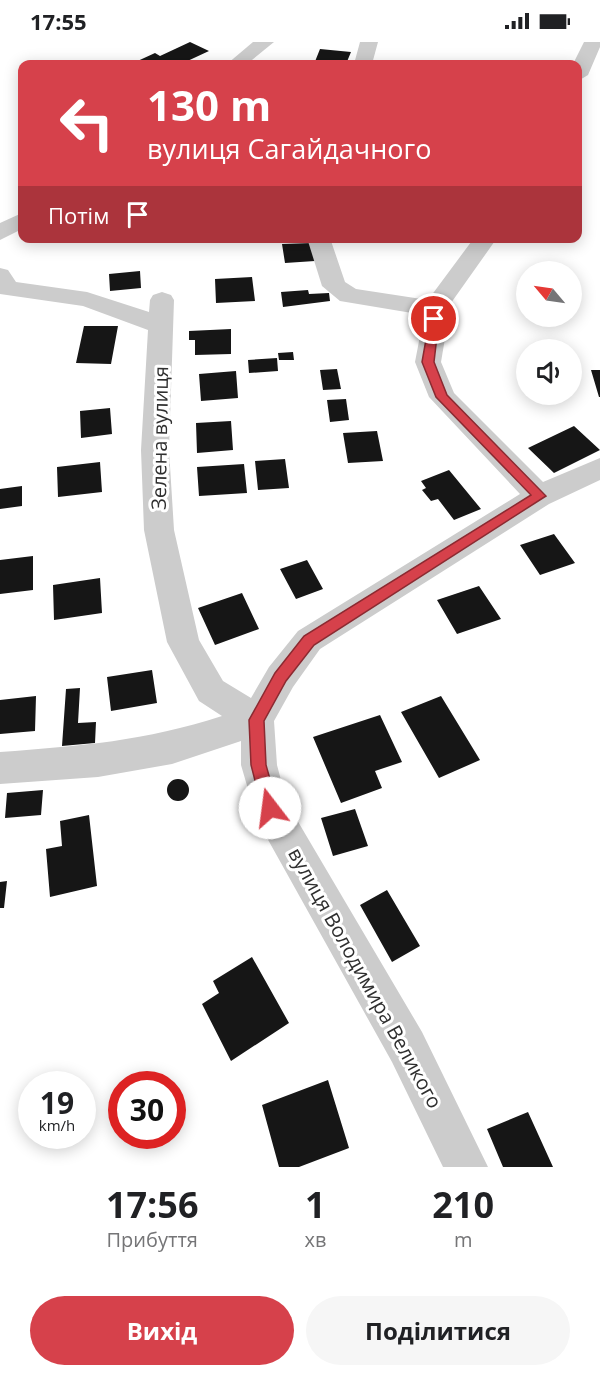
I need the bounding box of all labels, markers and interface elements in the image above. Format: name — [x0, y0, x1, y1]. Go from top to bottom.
text: 17:55 — [30, 6, 87, 36]
text: 130 m — [147, 76, 271, 133]
icon: left — [48, 84, 126, 162]
text: вулиця Сагайдачного — [147, 130, 431, 167]
icon: arrive — [121, 198, 154, 231]
text: Потім — [48, 200, 109, 230]
north arrow — [516, 261, 582, 327]
map controls — [516, 261, 582, 405]
pin — [408, 293, 459, 344]
icon: arrive — [417, 302, 450, 335]
button: sound — [516, 339, 582, 405]
street label: Зелена вулиця — [145, 366, 174, 510]
position arrow — [238, 776, 302, 840]
street label: вулиця Володимира Великого — [282, 842, 449, 1113]
speed limit sign: 30 — [108, 1071, 186, 1149]
text: 19 — [40, 1082, 74, 1123]
text: km/h — [39, 1115, 75, 1135]
text: 17:56 — [106, 1180, 199, 1229]
text: 1 — [305, 1180, 326, 1229]
text: 210 — [432, 1180, 494, 1229]
text: Прибуття — [107, 1226, 198, 1253]
text: хв — [304, 1226, 326, 1253]
text: m — [454, 1226, 472, 1253]
button: Вихід — [30, 1296, 294, 1365]
button: Поділитися — [306, 1296, 570, 1365]

